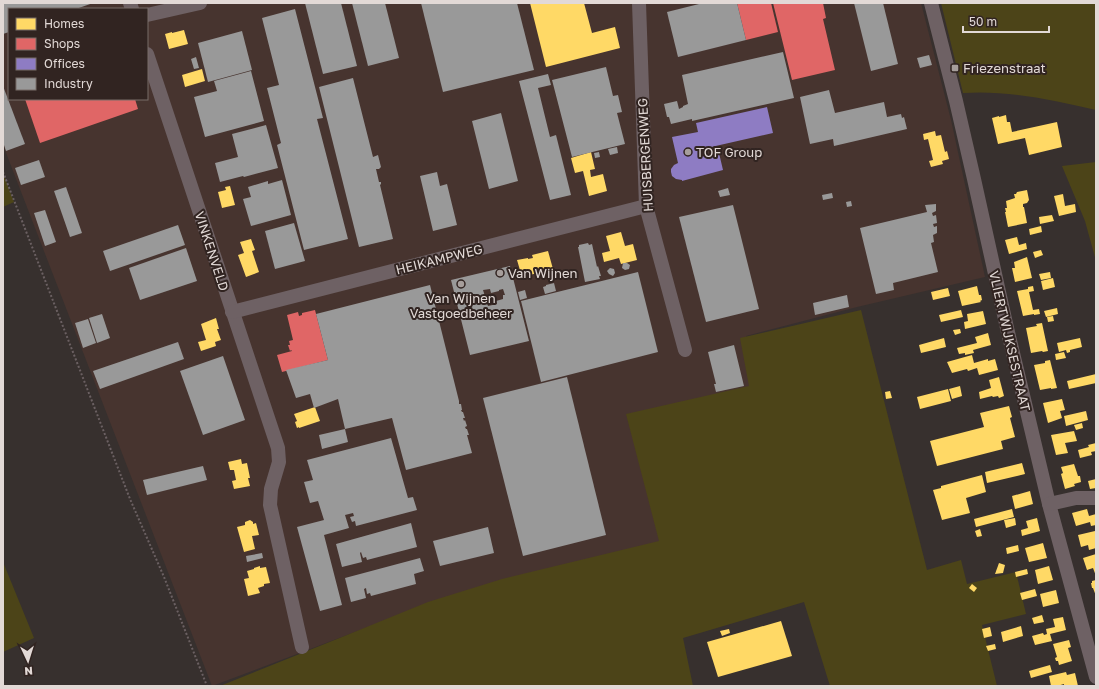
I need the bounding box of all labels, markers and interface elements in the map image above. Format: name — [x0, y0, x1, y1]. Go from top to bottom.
legend — [8, 8, 148, 100]
scale bar — [963, 8, 1049, 34]
text: 50 m — [969, 14, 997, 29]
text: Homes — [44, 16, 84, 31]
text: Shops — [44, 36, 80, 51]
text: Offices — [44, 56, 85, 71]
place label: Friezenstraat — [963, 60, 1046, 76]
marker: Friezenstraat — [950, 63, 960, 73]
text: Industry — [44, 76, 93, 91]
street label: HUISBERGENWEG — [634, 98, 656, 212]
place label: TOF Group — [696, 144, 762, 160]
marker: TOF Group — [683, 147, 693, 157]
street label: VINKENVELD — [192, 209, 232, 293]
street label: HEIKAMPWEG — [394, 240, 484, 278]
place label: Van Wijnen — [508, 265, 578, 281]
marker: Van Wijnen — [495, 268, 505, 278]
street label: VLIERTWIJKSESTRAAT — [986, 269, 1034, 413]
marker: Van Wijnen Vastgoedbeheer — [456, 279, 466, 289]
place label: Van Wijnen Vastgoedbeheer — [410, 290, 512, 321]
north arrow — [8, 641, 48, 681]
text: N — [24, 665, 33, 678]

